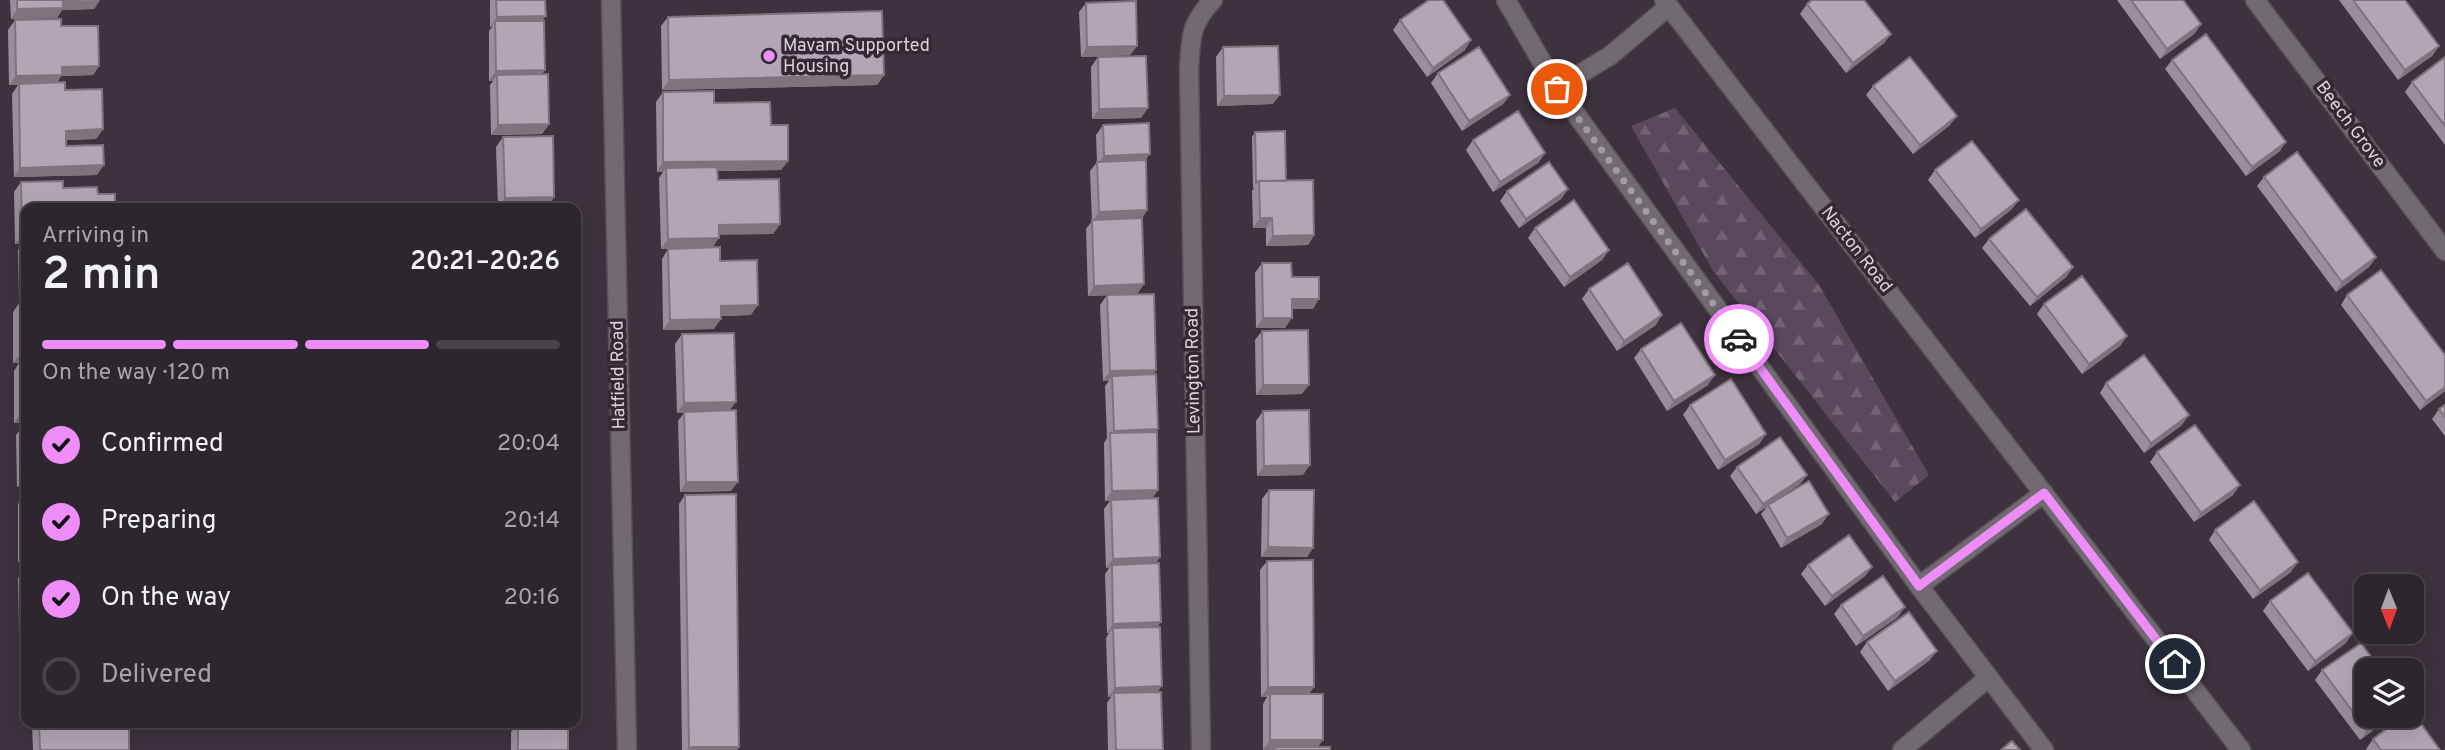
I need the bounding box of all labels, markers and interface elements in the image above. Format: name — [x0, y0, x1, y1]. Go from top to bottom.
place label: Mavam Supported Housing — [783, 35, 930, 79]
marker: Mavam Supported Housing — [761, 48, 777, 64]
pin — [1527, 59, 1587, 119]
icon: bag — [1538, 70, 1576, 108]
street label: Beech Grove — [2310, 77, 2390, 173]
street label: Nacton Road — [1815, 202, 1897, 298]
text: Arriving in — [42, 222, 149, 251]
text: 20:21–20:26 — [410, 246, 560, 279]
text: 2 min — [42, 247, 161, 306]
courier — [1704, 304, 1774, 374]
street label: Levington Road — [1181, 308, 1207, 434]
street label: Hatfield Road — [607, 320, 631, 430]
icon: car — [1720, 320, 1758, 358]
text: On the way · 120 m — [42, 359, 230, 388]
icon: check — [42, 426, 80, 464]
text: Confirmed — [101, 428, 224, 461]
text: 20:04 — [497, 430, 560, 459]
icon: check — [42, 503, 80, 541]
text: Preparing — [101, 505, 216, 538]
text: 20:14 — [504, 507, 560, 536]
north arrow — [2354, 574, 2424, 644]
map controls — [2354, 574, 2424, 728]
icon: check — [42, 580, 80, 618]
text: On the way — [101, 582, 231, 615]
text: 20:16 — [504, 584, 560, 613]
pin — [2145, 634, 2205, 694]
icon: home — [2156, 645, 2194, 683]
button: layers — [2354, 658, 2424, 728]
text: Delivered — [101, 659, 212, 692]

